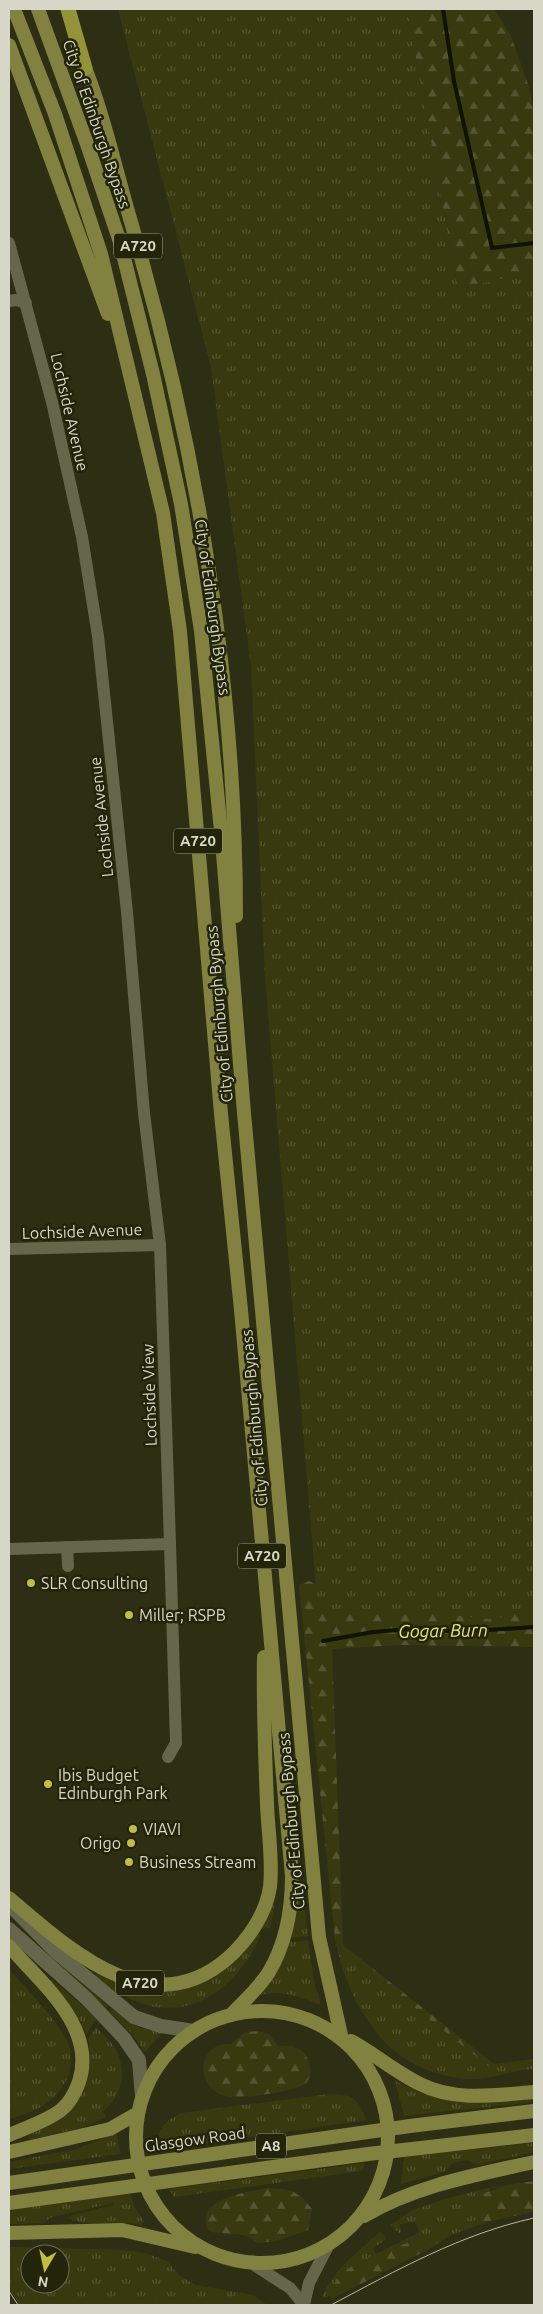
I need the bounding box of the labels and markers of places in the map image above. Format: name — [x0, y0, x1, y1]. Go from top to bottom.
place label: SLR Consulting — [41, 1574, 148, 1592]
marker: SLR Consulting — [25, 1577, 37, 1589]
place label: Miller; RSPB — [139, 1606, 226, 1624]
marker: Miller; RSPB — [123, 1609, 135, 1621]
place label: Ibis Budget Edinburgh Park — [58, 1766, 168, 1802]
marker: Ibis Budget Edinburgh Park — [42, 1778, 54, 1790]
place label: VIAVI — [143, 1820, 181, 1838]
marker: VIAVI — [127, 1823, 139, 1835]
place label: Origo — [80, 1834, 121, 1852]
marker: Origo — [125, 1837, 137, 1849]
place label: Business Stream — [139, 1853, 256, 1871]
marker: Business Stream — [123, 1856, 135, 1868]

